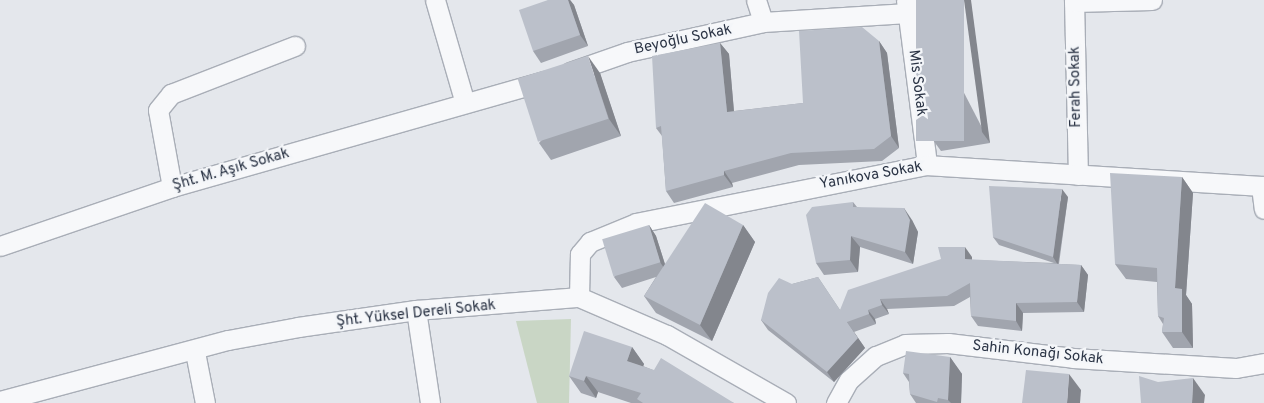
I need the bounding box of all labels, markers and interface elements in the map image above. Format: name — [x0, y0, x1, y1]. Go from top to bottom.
street label: Beyoğlu Sokak — [633, 21, 733, 59]
street label: Ferah Sokak — [1066, 46, 1086, 128]
street label: Mis Sokak — [904, 49, 930, 117]
street label: Şht. M. Aşık Sokak — [170, 145, 292, 195]
street label: Yanıkova Sokak — [818, 158, 924, 194]
street label: Şht. Yüksel Dereli Sokak — [335, 297, 497, 331]
street label: Sahin Konağı Sokak — [971, 337, 1105, 369]

